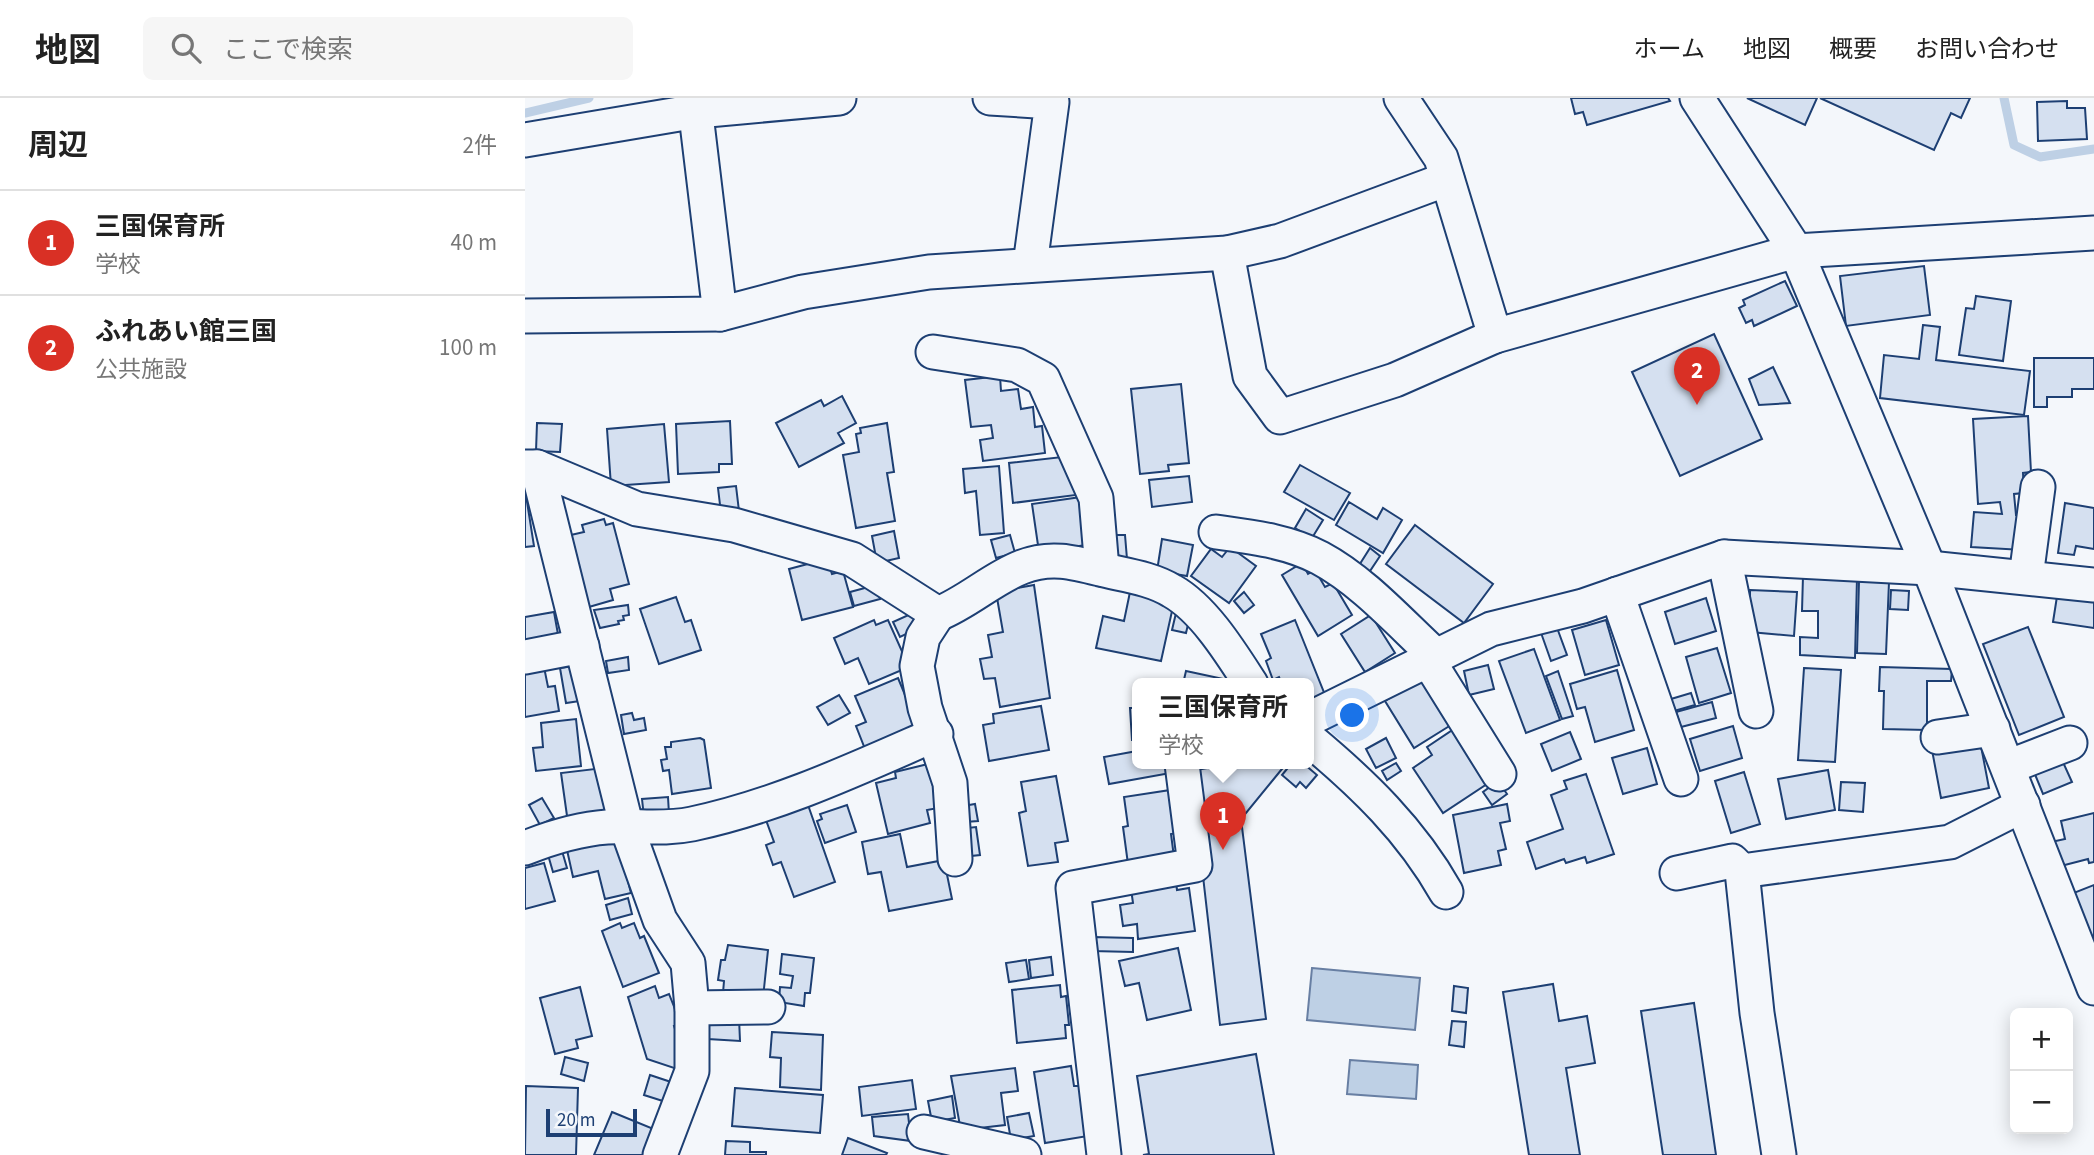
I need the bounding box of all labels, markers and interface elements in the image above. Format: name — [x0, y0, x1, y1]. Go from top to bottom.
search box — [143, 17, 633, 80]
text: 地図 — [35, 27, 101, 74]
icon: search — [167, 29, 205, 67]
text: ここで検索 — [223, 31, 353, 68]
text: ホーム — [1634, 32, 1705, 67]
text: 地図 — [1743, 32, 1791, 67]
text: 概要 — [1829, 32, 1877, 67]
text: お問い合わせ — [1915, 32, 2059, 67]
text: 周辺 — [28, 124, 88, 167]
text: 2件 — [463, 129, 497, 162]
text: 三国保育所 — [95, 208, 225, 245]
text: 1 — [45, 226, 57, 259]
text: 40 m — [450, 226, 497, 259]
text: 学校 — [95, 248, 141, 281]
text: ふれあい館三国 — [95, 313, 277, 350]
text: 2 — [45, 331, 57, 364]
text: 100 m — [439, 331, 497, 364]
pin: 2 — [1674, 347, 1720, 405]
text: 公共施設 — [95, 353, 187, 386]
popup — [1132, 678, 1314, 769]
text: 三国保育所 — [1158, 689, 1288, 726]
your location — [1335, 698, 1369, 732]
text: 学校 — [1158, 729, 1204, 762]
pin: 1 — [1200, 792, 1246, 850]
map controls — [2010, 1008, 2073, 1134]
button: + — [2010, 1008, 2073, 1071]
button: − — [2010, 1071, 2073, 1134]
scale bar — [546, 1106, 637, 1138]
text: 20 m — [557, 1107, 595, 1134]

